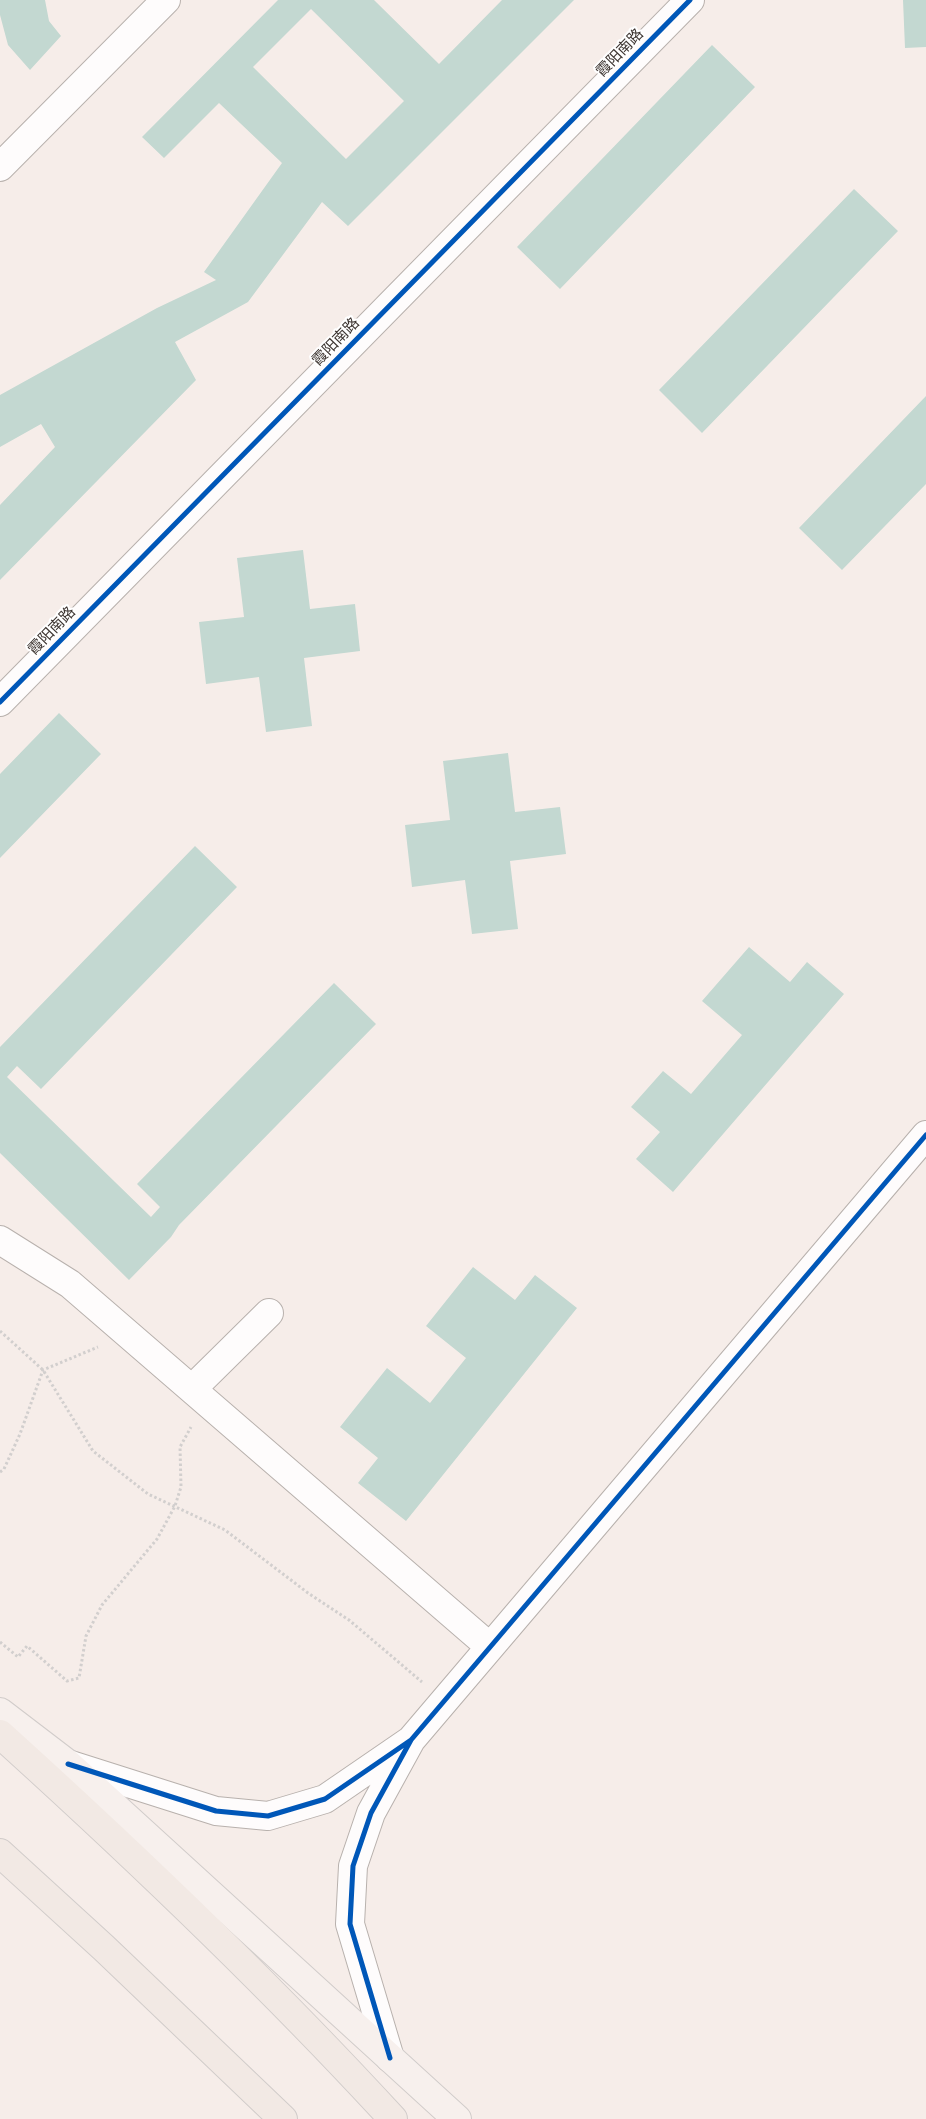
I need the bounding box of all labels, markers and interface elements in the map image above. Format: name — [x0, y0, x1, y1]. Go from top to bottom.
street label: 霞阳南路 — [593, 25, 647, 81]
street label: 霞阳南路 — [309, 314, 363, 370]
street label: 霞阳南路 — [25, 603, 79, 659]

